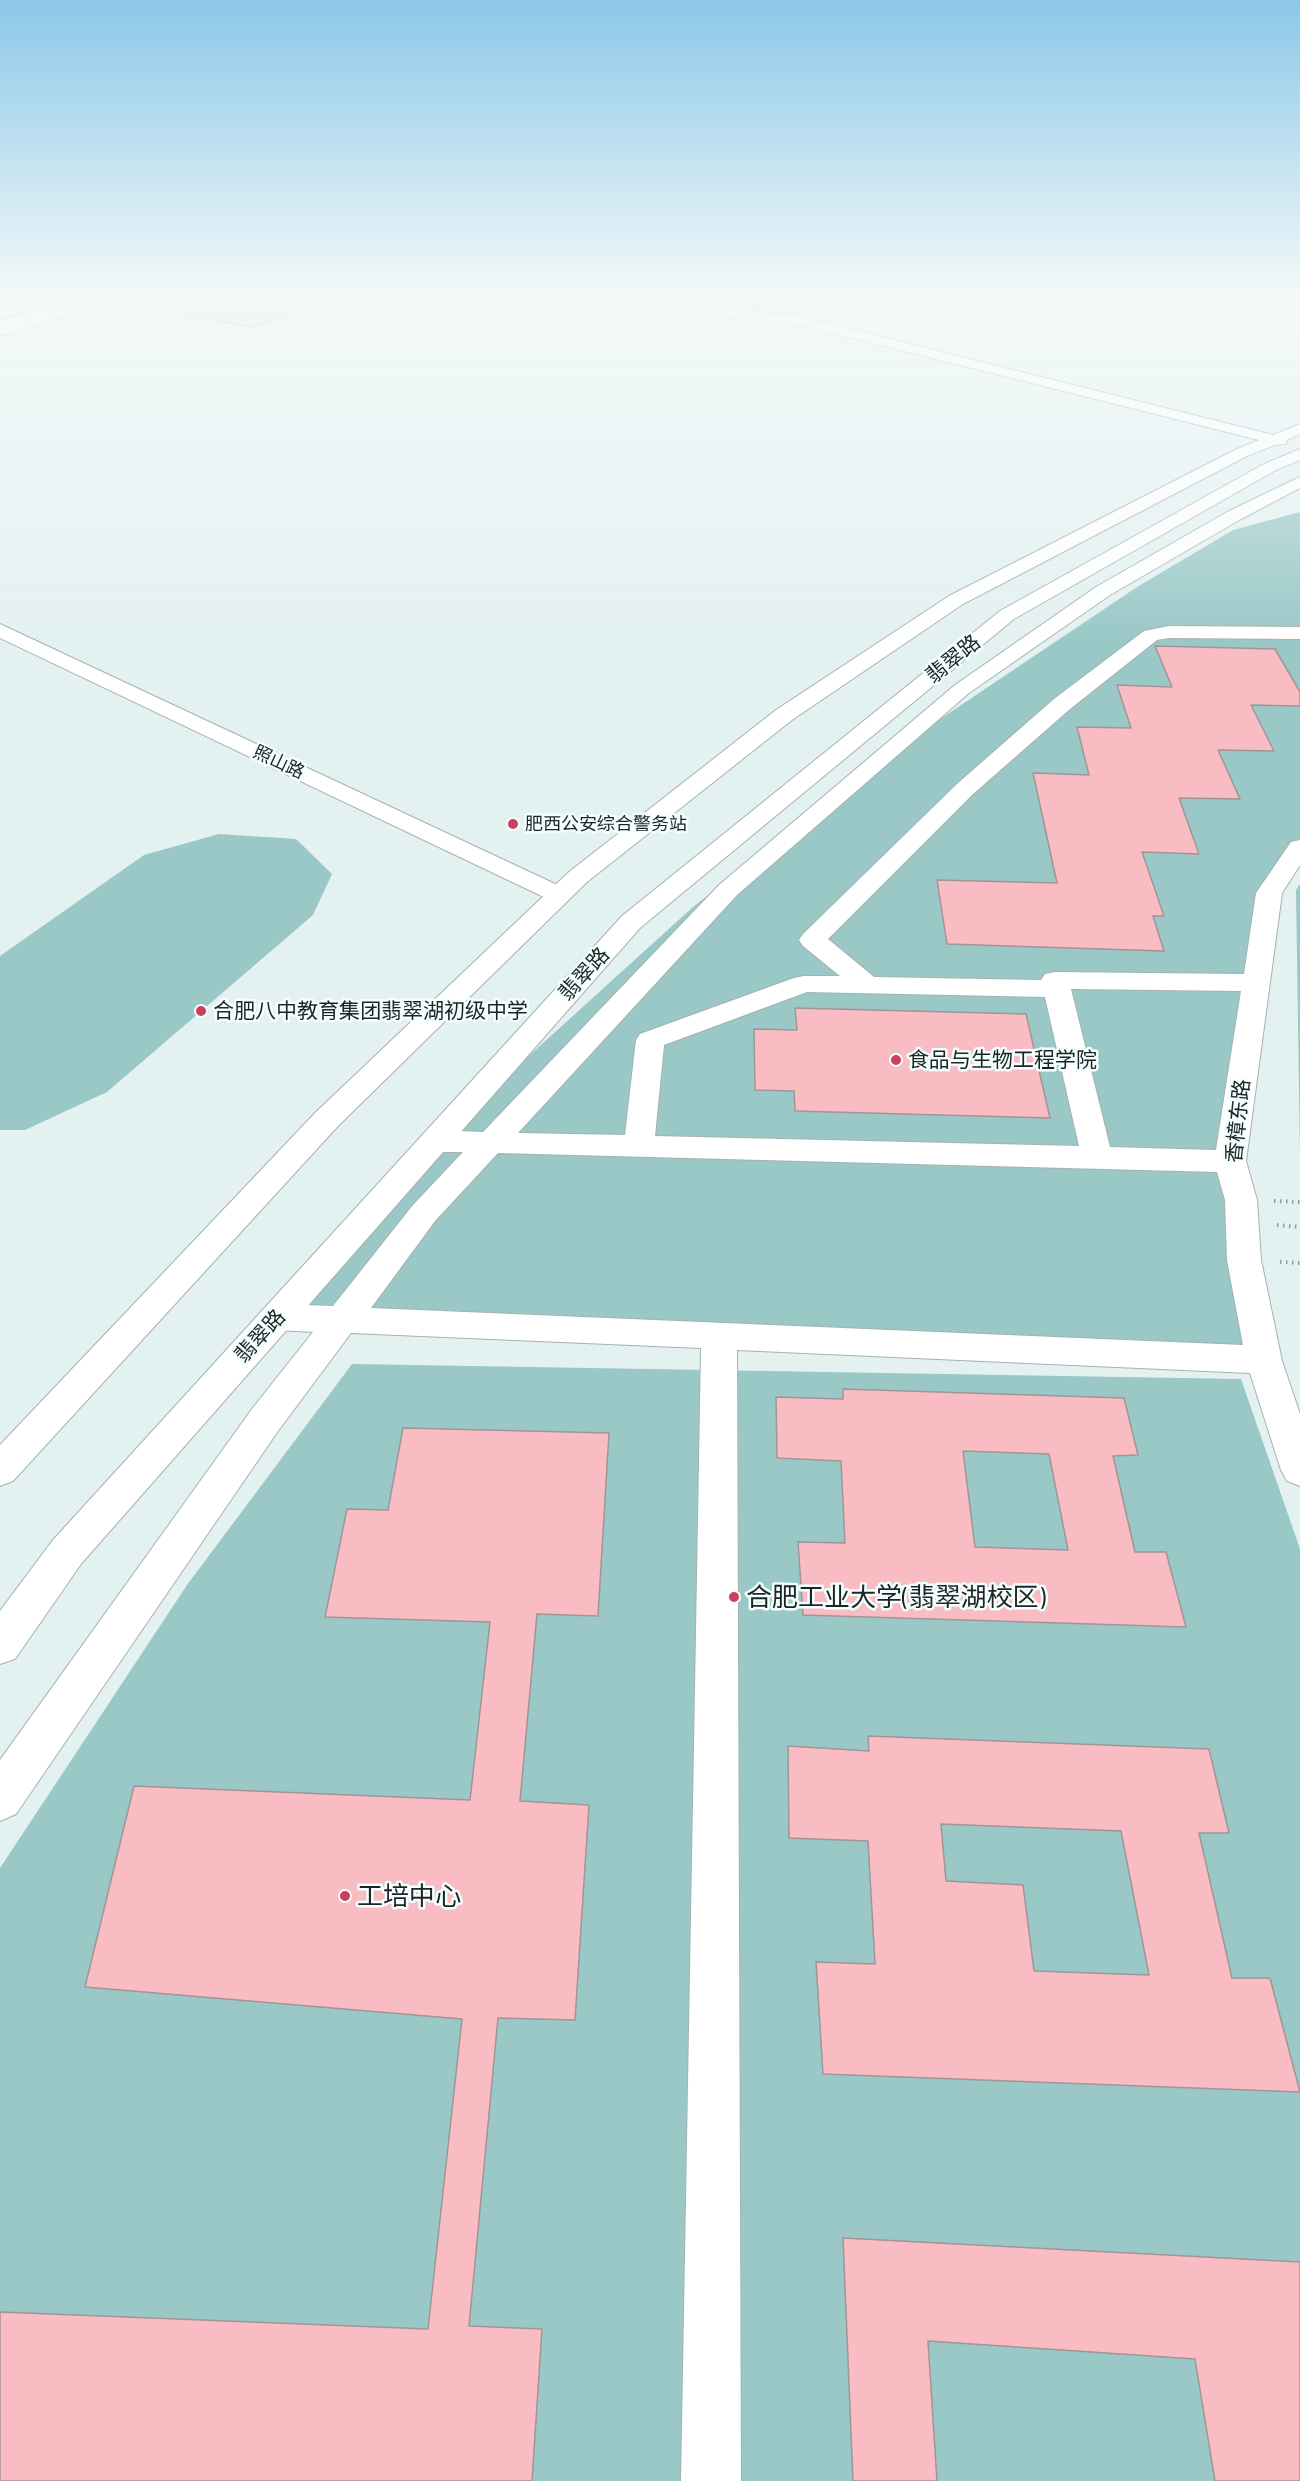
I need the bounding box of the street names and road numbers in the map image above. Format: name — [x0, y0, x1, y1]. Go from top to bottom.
street label: 翡翠路 — [921, 629, 985, 689]
street label: 照山路 — [250, 741, 308, 783]
street label: 翡翠路 — [554, 942, 614, 1006]
street label: 香樟东路 — [1221, 1078, 1255, 1164]
street label: 翡翠路 — [230, 1304, 290, 1368]

